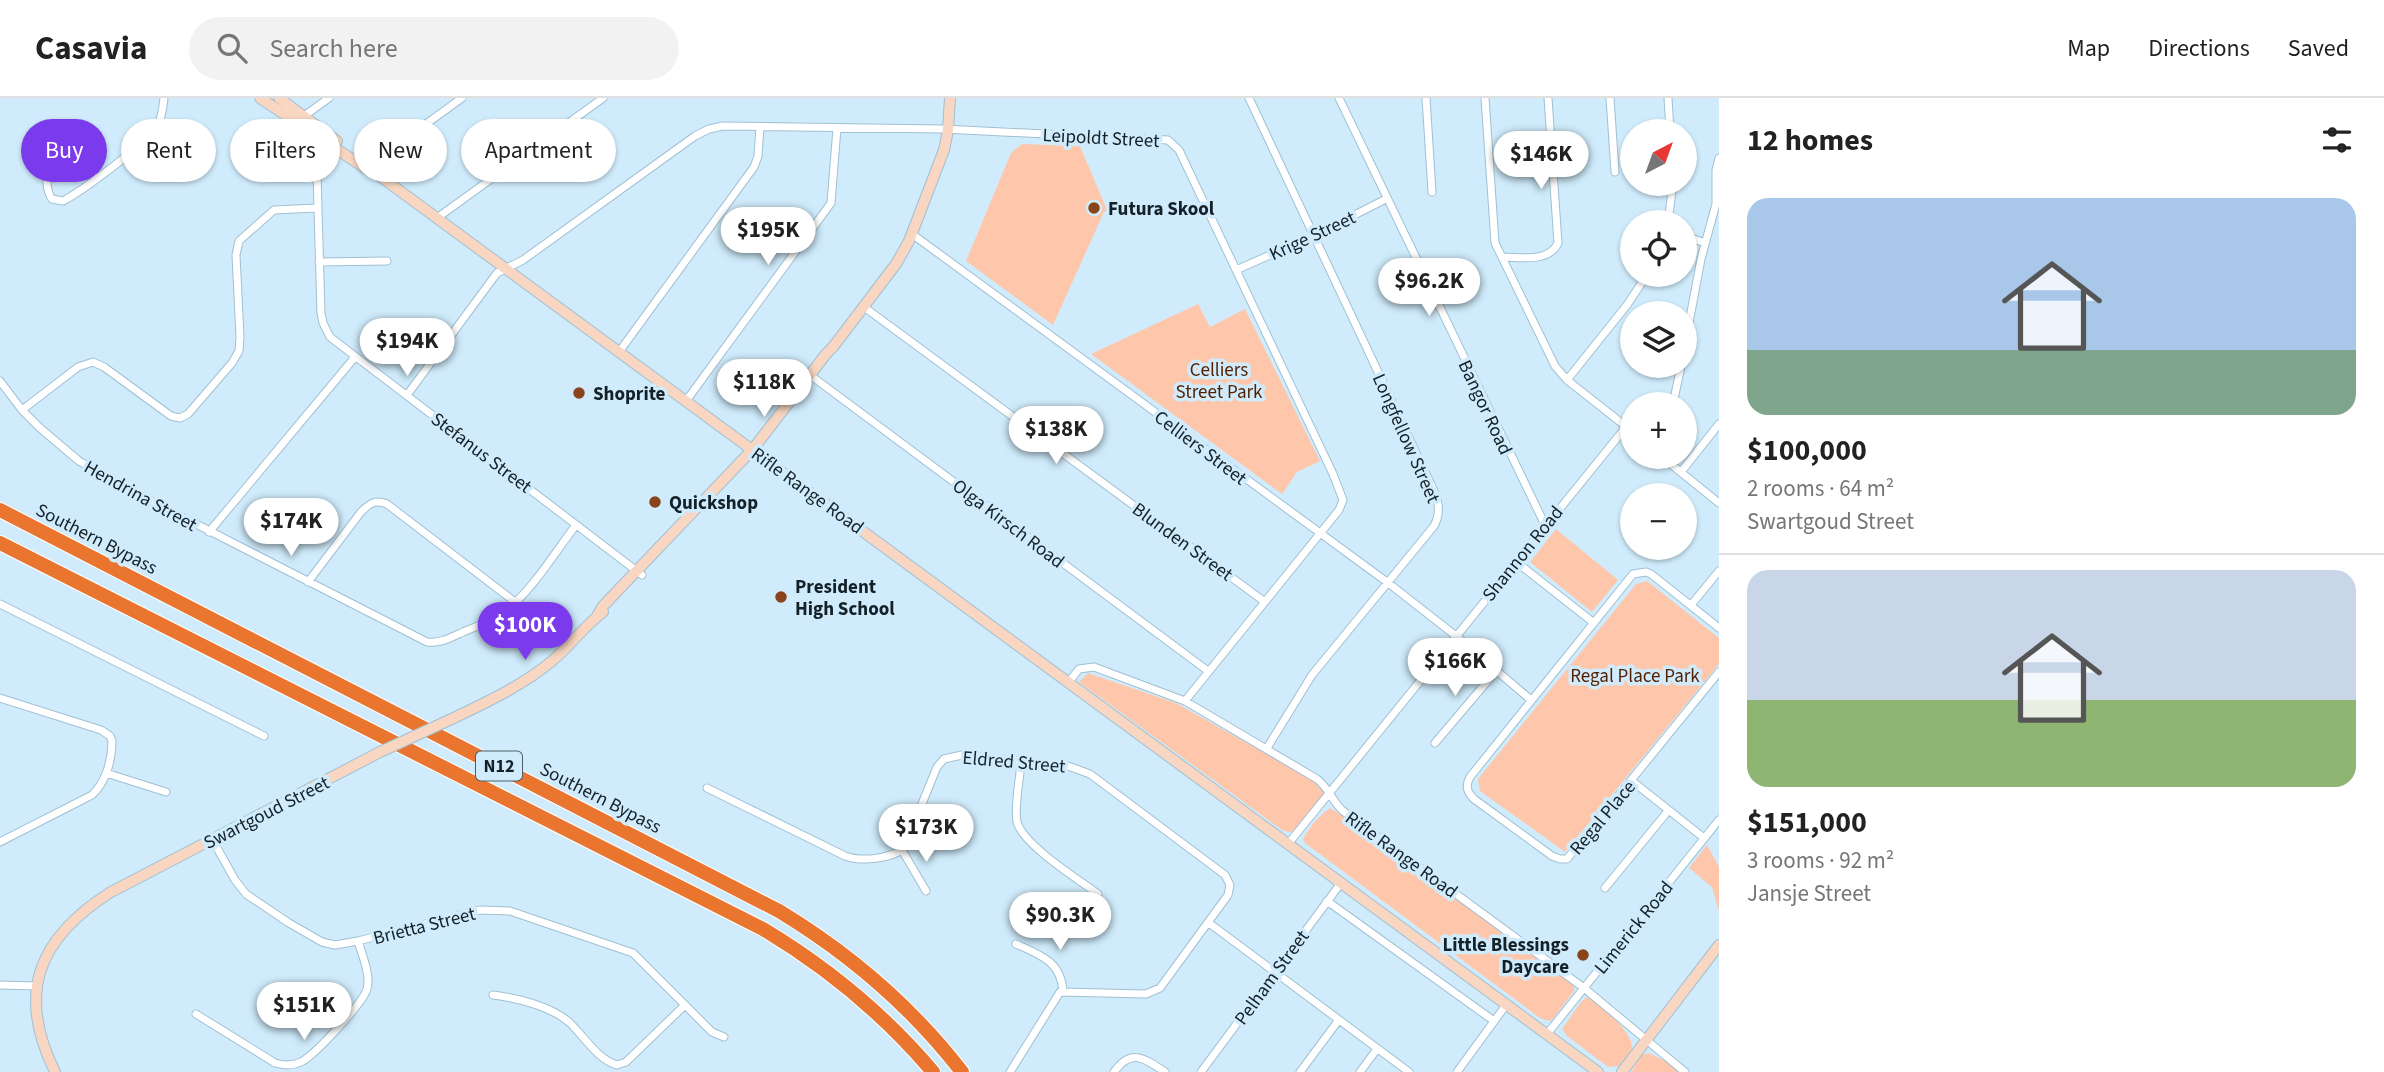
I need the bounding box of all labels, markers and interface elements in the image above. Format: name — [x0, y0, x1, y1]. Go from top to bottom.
search box — [189, 17, 679, 80]
text: Casavia — [35, 25, 147, 72]
icon: search — [213, 29, 251, 67]
text: Search here — [269, 30, 398, 67]
text: Map — [2067, 31, 2110, 66]
text: Directions — [2148, 31, 2250, 66]
text: Saved — [2288, 31, 2349, 66]
chip: Buy — [21, 119, 107, 182]
chip: Rent — [121, 119, 216, 182]
chip: Filters — [230, 119, 340, 182]
chip: New — [354, 119, 447, 182]
chip: Apartment — [461, 119, 616, 182]
north arrow — [1620, 119, 1698, 196]
map controls — [1620, 119, 1697, 560]
text: 12 homes — [1747, 119, 1873, 162]
icon: filters — [2318, 121, 2356, 159]
street label: Leipoldt Street — [1042, 122, 1161, 155]
pin: $146K — [1492, 132, 1590, 191]
text: $146K — [1510, 137, 1572, 170]
place label: Futura Skool — [1108, 196, 1215, 223]
marker: Futura Skool — [1086, 200, 1102, 216]
street label: Krige Street — [1265, 204, 1361, 268]
pin: $195K — [719, 208, 817, 267]
button: locate — [1620, 210, 1697, 287]
text: $195K — [737, 213, 799, 246]
icon: home — [1989, 243, 2115, 369]
pin: $96.2K — [1372, 258, 1486, 318]
text: $96.2K — [1394, 264, 1464, 297]
button: layers — [1620, 301, 1697, 378]
pin: $194K — [358, 318, 456, 378]
text: $194K — [376, 324, 438, 357]
street label: Bangor Road — [1451, 356, 1518, 460]
park label: Celliers Street Park — [1176, 357, 1263, 406]
pin: $118K — [715, 360, 813, 419]
text: $118K — [733, 365, 795, 398]
street label: Longfellow Street — [1365, 370, 1446, 508]
place label: Shoprite — [593, 381, 666, 408]
marker: Shoprite — [571, 385, 587, 401]
button: + — [1620, 392, 1697, 469]
street label: Celliers Street — [1148, 404, 1253, 492]
street label: Stefanus Street — [425, 406, 538, 500]
pin: $138K — [1007, 406, 1105, 466]
text: $138K — [1025, 412, 1087, 445]
text: $100,000 — [1747, 429, 1867, 472]
street label: Rifle Range Road — [745, 441, 869, 541]
street label: Hendrina Street — [79, 454, 202, 539]
text: 2 rooms · 64 m² — [1747, 472, 1894, 505]
street label: Olga Kirsch Road — [947, 473, 1070, 575]
button: − — [1620, 483, 1697, 560]
place label: Quickshop — [669, 490, 758, 517]
marker: Quickshop — [647, 494, 663, 510]
street label: Blunden Street — [1126, 496, 1238, 588]
street label: Southern Bypass — [31, 497, 162, 582]
pin: $174K — [242, 498, 340, 558]
street label: Shannon Road — [1476, 500, 1570, 608]
text: $174K — [260, 504, 322, 537]
text: Swartgoud Street — [1747, 505, 1914, 538]
place label: President High School — [795, 574, 895, 623]
marker: President High School — [773, 589, 789, 605]
pin: $100K — [476, 602, 574, 662]
text: $100K — [494, 608, 556, 641]
icon: home — [1989, 615, 2115, 741]
pin: $166K — [1406, 638, 1504, 698]
text: $166K — [1424, 644, 1486, 677]
park label: Regal Place Park — [1570, 663, 1700, 690]
street label: Eldred Street — [961, 745, 1067, 780]
road number: N12 — [476, 752, 522, 780]
street label: Southern Bypass — [535, 756, 666, 841]
street label: Swartgoud Street — [199, 770, 335, 857]
street label: Regal Place — [1564, 775, 1642, 861]
text: $151,000 — [1747, 801, 1867, 844]
pin: $173K — [877, 804, 975, 864]
street label: Rifle Range Road — [1339, 805, 1463, 905]
text: $173K — [895, 810, 957, 843]
text: 3 rooms · 92 m² — [1747, 844, 1894, 877]
street label: Limerick Road — [1588, 876, 1680, 980]
text: Jansje Street — [1747, 877, 1871, 910]
pin: $90.3K — [1003, 892, 1117, 952]
text: $90.3K — [1025, 898, 1095, 931]
street label: Brietta Street — [370, 901, 479, 952]
street label: Pelham Street — [1228, 924, 1316, 1031]
place label: Little Blessings Daycare — [1442, 932, 1569, 981]
marker: Little Blessings Daycare — [1575, 947, 1591, 963]
pin: $151K — [255, 982, 353, 1042]
text: $151K — [273, 988, 335, 1021]

